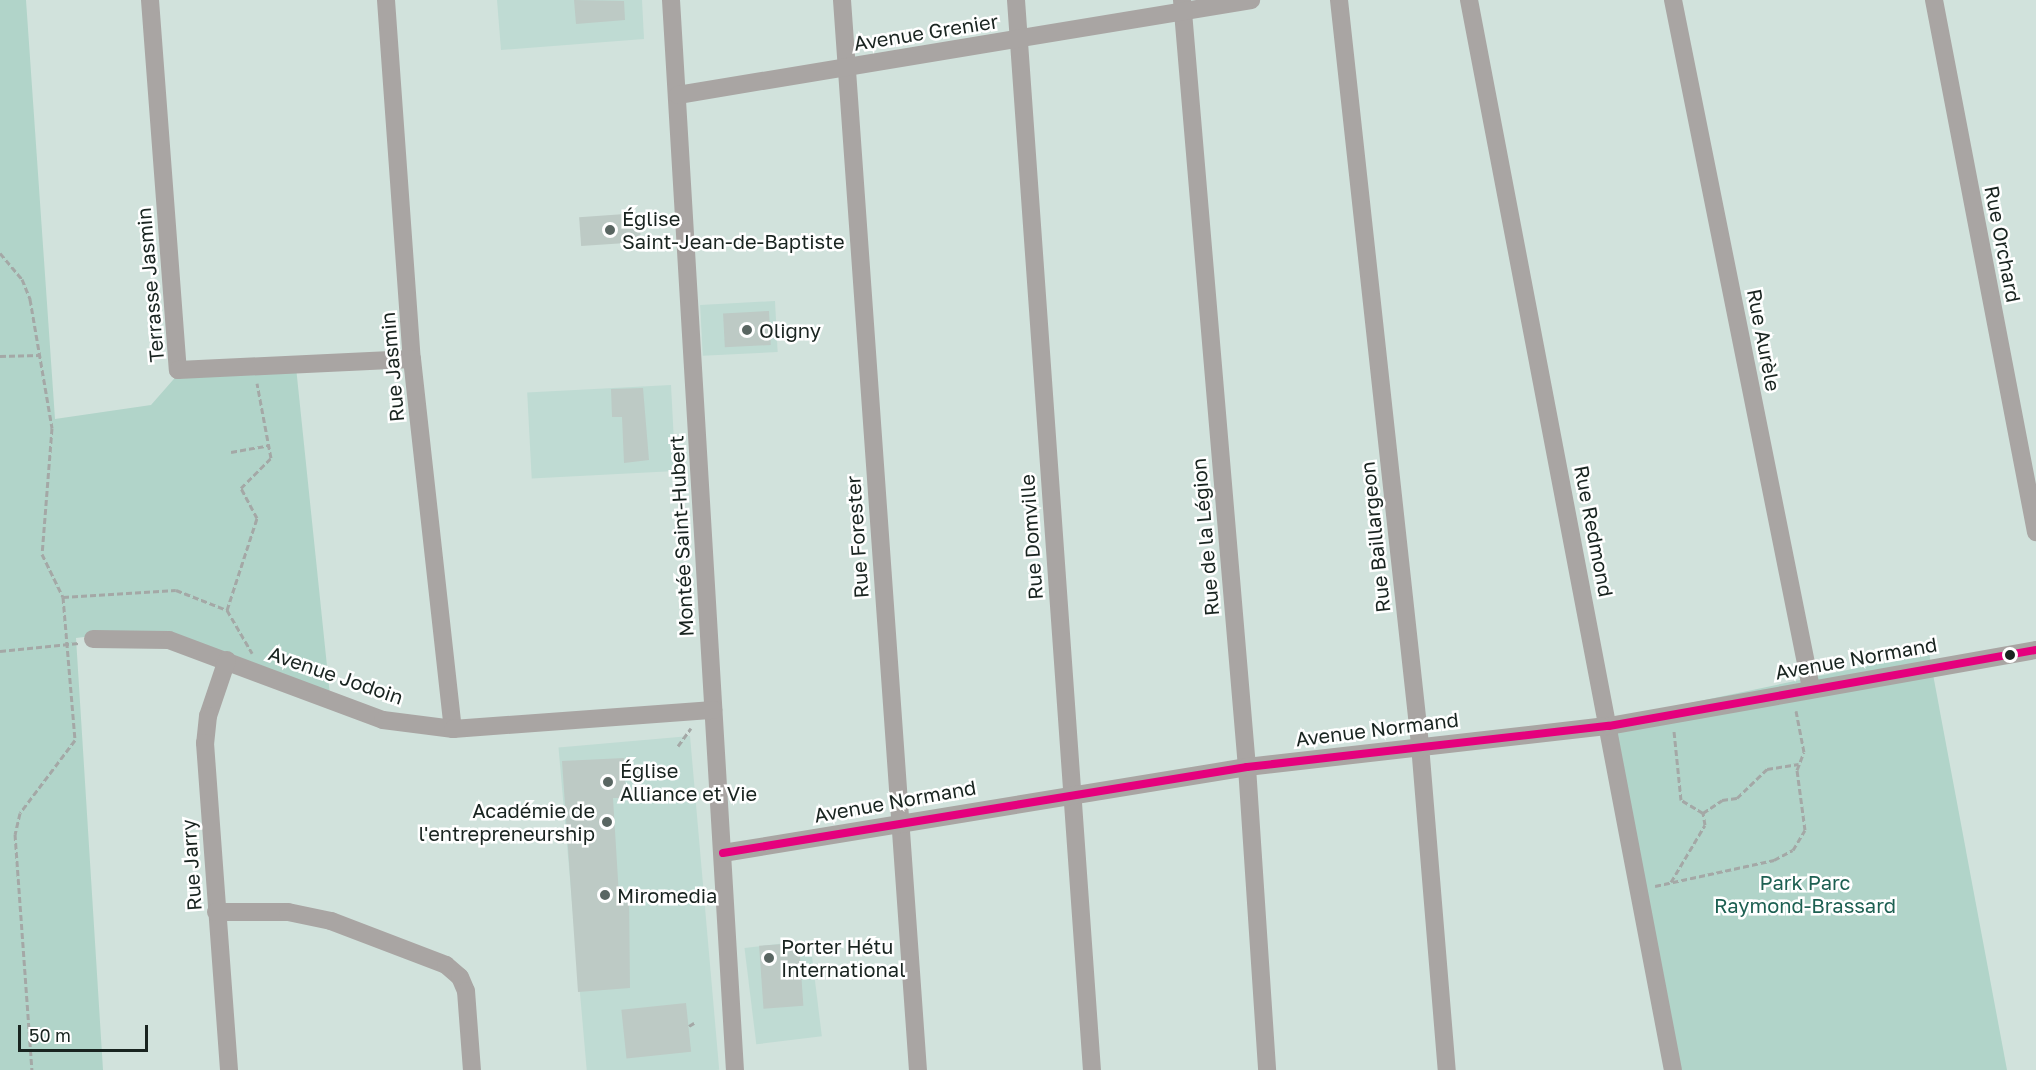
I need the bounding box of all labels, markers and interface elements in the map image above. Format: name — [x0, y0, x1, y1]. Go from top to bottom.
street label: Avenue Grenier — [852, 9, 1000, 55]
street label: Rue Orchard — [1980, 183, 2026, 305]
street label: Terrasse Jasmin — [131, 207, 169, 363]
place label: Église Saint-Jean-de-Baptiste — [622, 207, 845, 254]
marker: Église Saint-Jean-de-Baptiste — [603, 223, 617, 237]
street label: Rue Aurèle — [1742, 287, 1786, 393]
street label: Rue Jasmin — [375, 311, 409, 423]
place label: Oligny — [759, 318, 821, 342]
marker: Oligny — [740, 323, 754, 337]
street label: Montée Saint-Hubert — [664, 435, 698, 637]
street label: Rue de la Légion — [1186, 457, 1224, 617]
street label: Rue Baillargeon — [1355, 460, 1395, 614]
street label: Rue Redmond — [1569, 463, 1619, 599]
street label: Rue Domville — [1015, 473, 1047, 601]
street label: Rue Forester — [841, 475, 873, 599]
street label: Avenue Normand — [1773, 632, 1939, 684]
street label: Avenue Jodoin — [266, 641, 406, 709]
unlabelled marker — [2004, 649, 2016, 661]
street label: Avenue Normand — [1294, 707, 1460, 751]
place label: Église Alliance et Vie — [620, 759, 757, 806]
marker: Église Alliance et Vie — [601, 775, 615, 789]
street label: Avenue Normand — [812, 775, 978, 827]
place label: Académie de l'entrepreneurship — [418, 798, 595, 845]
marker: Académie de l'entrepreneurship — [600, 815, 614, 829]
street label: Rue Jarry — [176, 818, 206, 912]
park label: Park Parc Raymond-Brassard — [1714, 871, 1896, 918]
place label: Miromedia — [617, 883, 717, 907]
marker: Miromedia — [598, 888, 612, 902]
place label: Porter Hétu International — [781, 934, 906, 981]
marker: Porter Hétu International — [762, 951, 776, 965]
scale bar — [21, 1013, 152, 1051]
text: 50 m — [29, 1024, 71, 1046]

